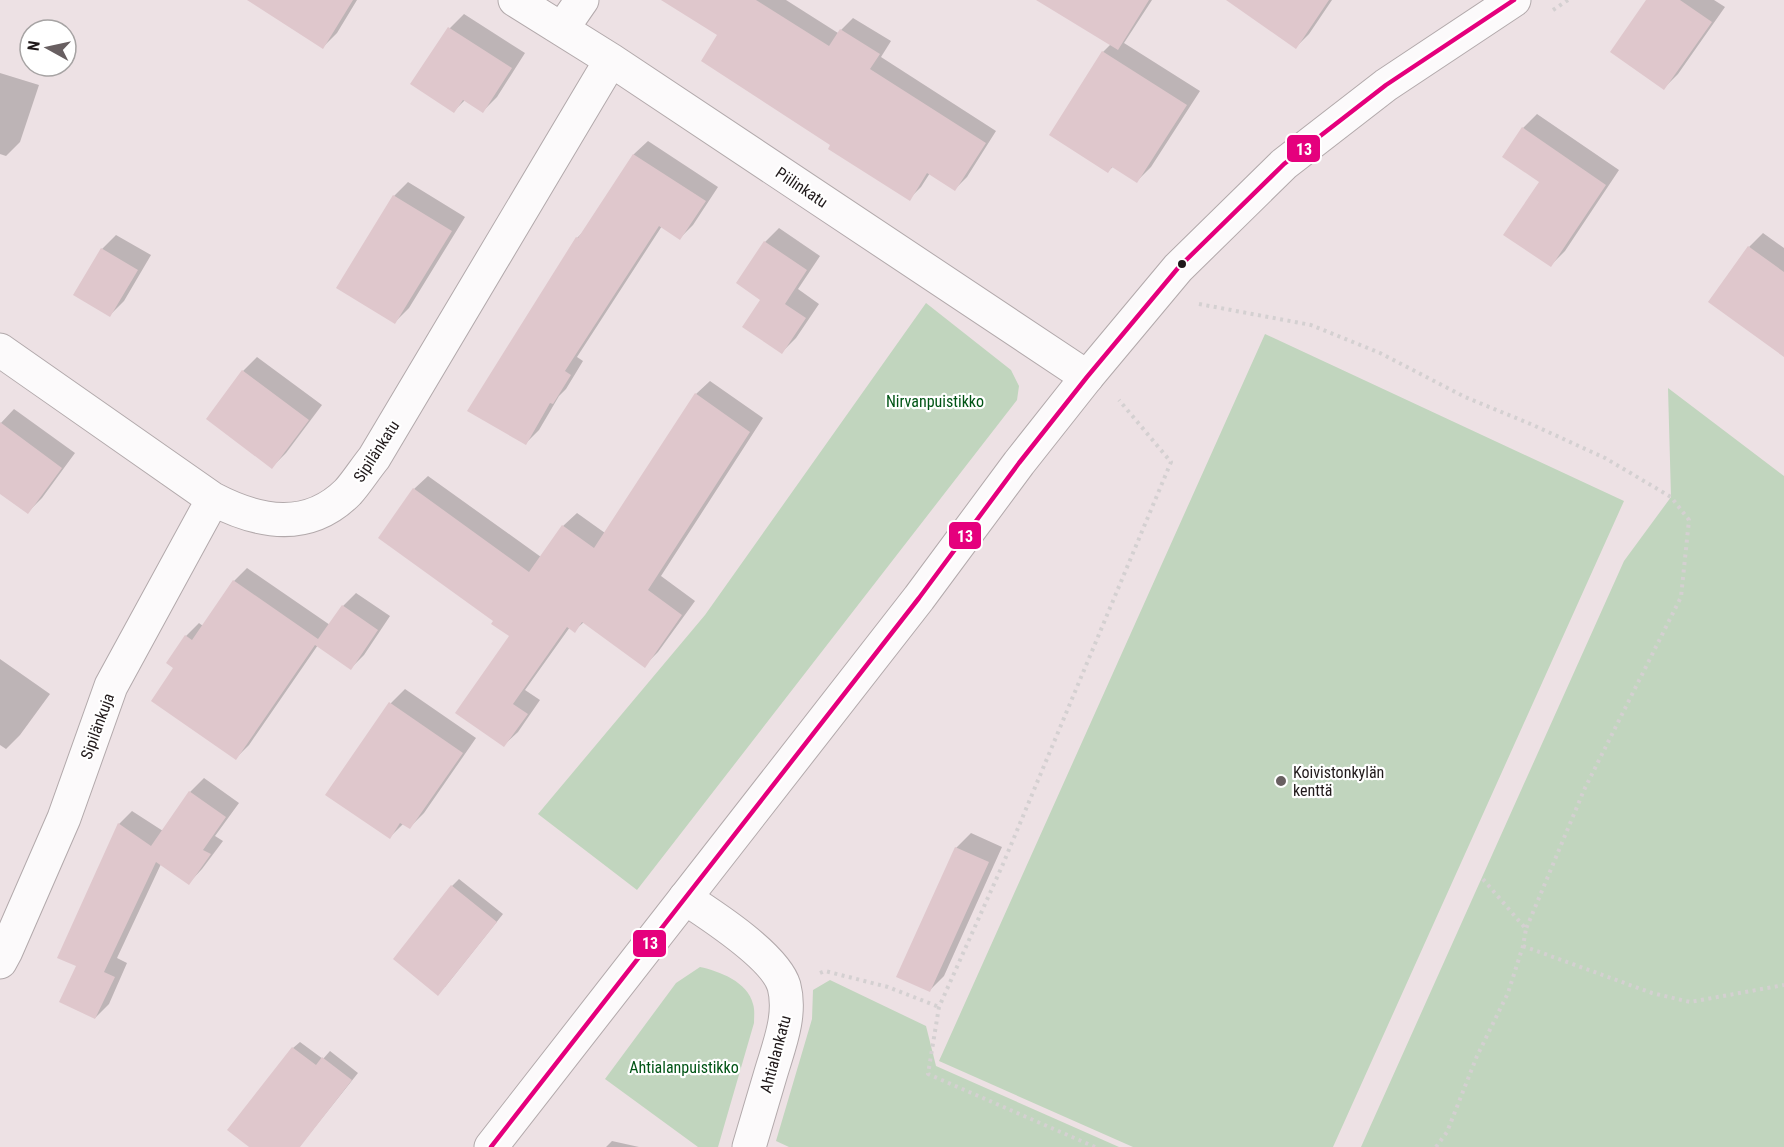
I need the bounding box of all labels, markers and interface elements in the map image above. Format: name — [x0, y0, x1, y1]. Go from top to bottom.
north arrow — [18, 18, 78, 78]
text: N — [24, 40, 44, 52]
line badge: 13 — [1286, 134, 1321, 163]
text: 13 — [1296, 140, 1312, 159]
street label: Piilinkatu — [772, 163, 831, 212]
unlabelled marker — [1176, 258, 1188, 270]
park label: Nirvanpuistikko — [886, 392, 984, 411]
street label: Sipilänkatu — [349, 417, 403, 486]
line badge: 13 — [948, 521, 982, 550]
text: 13 — [957, 527, 973, 546]
street label: Sipilänkuja — [77, 691, 118, 762]
place label: Koivistonkylän kenttä — [1293, 763, 1384, 800]
marker: Koivistonkylän kenttä — [1274, 774, 1288, 788]
line badge: 13 — [632, 929, 667, 958]
text: 13 — [642, 934, 658, 953]
street label: Ahtialankatu — [756, 1013, 795, 1095]
park label: Ahtialanpuistikko — [629, 1058, 739, 1077]

